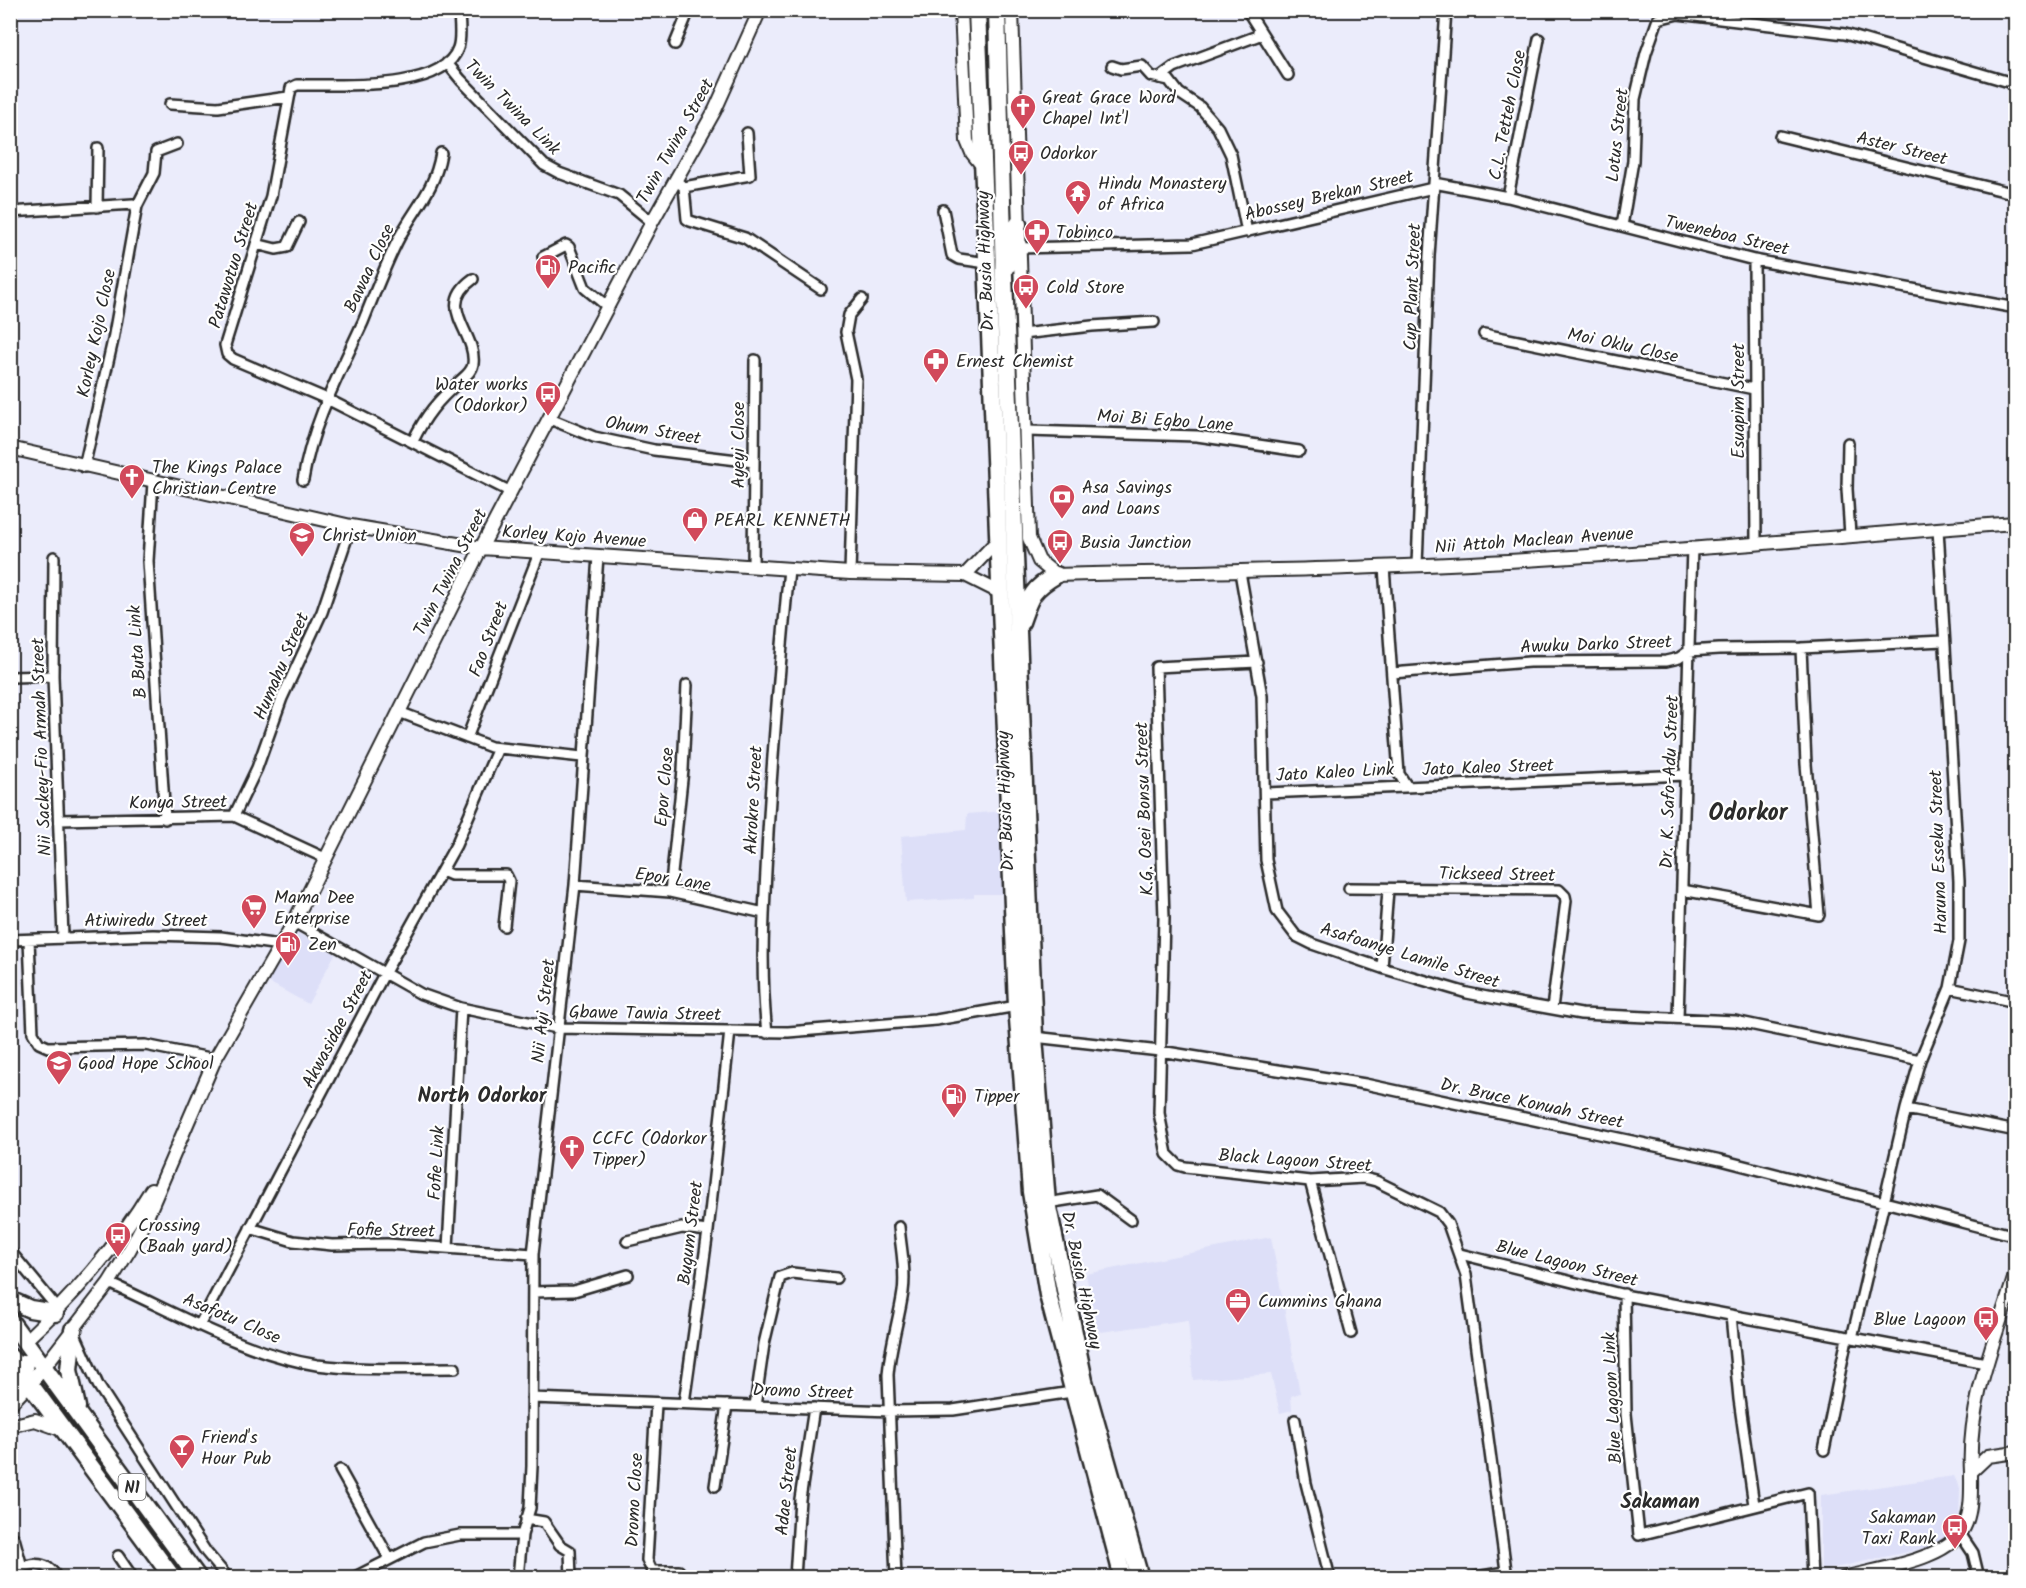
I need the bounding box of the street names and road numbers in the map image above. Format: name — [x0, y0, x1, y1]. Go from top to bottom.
street label: C.L. Tetteh Close — [1482, 48, 1535, 183]
street label: Twin Twina Link — [457, 53, 567, 163]
street label: Twin Twina Street — [630, 73, 723, 210]
street label: Lotus Street — [1599, 86, 1638, 183]
street label: Aster Street — [1853, 124, 1951, 175]
street label: Abossey Brekan Street — [1242, 163, 1418, 230]
street label: Dr. Busia Highway — [970, 190, 1003, 332]
street label: Patawotuo Street — [201, 198, 268, 332]
street label: Tweneboa Street — [1662, 208, 1793, 265]
street label: Bawaa Close — [337, 219, 404, 318]
street label: Cup Plant Street — [1397, 222, 1430, 351]
street label: Korley Kojo Close — [70, 266, 125, 400]
street label: Moi Oklu Close — [1565, 321, 1681, 372]
street label: Esuapim Street — [1725, 342, 1754, 459]
street label: Ayeyi Close — [725, 402, 754, 488]
street label: Moi Bi Egbo Lane — [1096, 402, 1234, 441]
street label: Ohum Street — [603, 409, 704, 454]
street label: Twin Twina Street — [407, 503, 496, 642]
street label: Korley Kojo Avenue — [501, 518, 647, 557]
street label: Nii Attoh Maclean Avenue — [1434, 520, 1635, 563]
street label: Fao Street — [462, 597, 517, 682]
street label: B Buta Link — [121, 604, 156, 700]
street label: Humahu Street — [247, 607, 319, 725]
street label: Awuku Darko Street — [1520, 628, 1673, 663]
street label: Nii Sackey-Fio Armah Street — [24, 636, 61, 857]
street label: Dr. K. Safo-Adu Street — [1653, 694, 1688, 869]
street label: K.G. Osei Bonsu Street — [1128, 720, 1163, 896]
street label: Dr. Busia Highway — [990, 730, 1023, 872]
street label: Akrokre Street — [737, 744, 772, 855]
street label: Epor Close — [648, 746, 683, 828]
street label: Jato Kaleo Street — [1422, 752, 1555, 785]
street label: Jato Kaleo Link — [1275, 756, 1395, 791]
street label: Haruna Esseku Street — [1922, 768, 1957, 935]
street label: Konya Street — [129, 788, 228, 819]
street label: Epor Lane — [633, 860, 713, 901]
street label: Tickseed Street — [1439, 860, 1556, 891]
street label: Atiwiredu Street — [84, 907, 209, 936]
street label: Asafoanye Lamile Street — [1316, 915, 1504, 998]
street label: Nii Ayi Street — [525, 957, 564, 1065]
street label: Akwasidae Street — [295, 964, 382, 1094]
street label: Gbawe Tawia Street — [569, 999, 722, 1030]
street label: Dr. Bruce Konuah Street — [1437, 1071, 1627, 1138]
street label: Fofie Link — [421, 1125, 454, 1201]
street label: Black Lagoon Street — [1217, 1142, 1374, 1181]
street label: Bugum Street — [671, 1179, 712, 1287]
street label: Dr. Busia Highway — [1052, 1209, 1109, 1353]
street label: Fofie Street — [347, 1216, 436, 1247]
street label: Blue Lagoon Street — [1493, 1233, 1642, 1296]
street label: Asafotu Close — [178, 1286, 285, 1353]
street label: Blue Lagoon Link — [1596, 1331, 1631, 1465]
street label: Dromo Street — [752, 1376, 855, 1409]
street label: Adae Street — [768, 1444, 807, 1537]
street label: Dromo Close — [619, 1452, 652, 1548]
road number: N1 — [118, 1474, 146, 1500]

